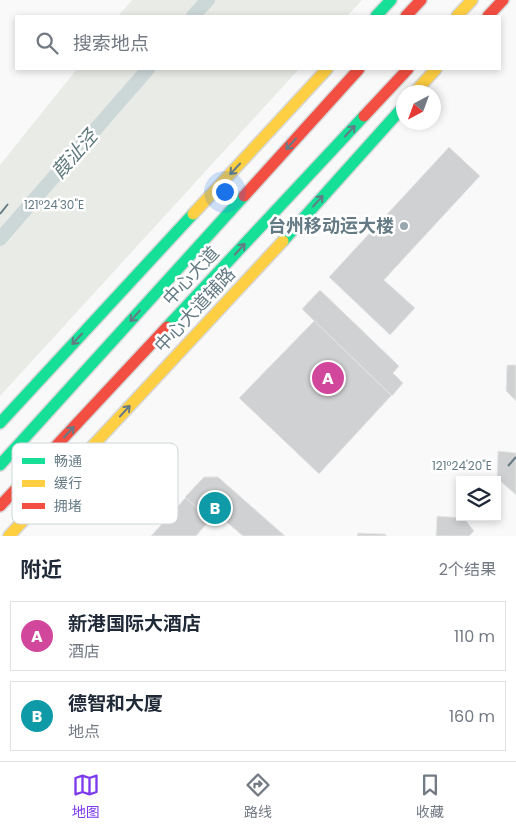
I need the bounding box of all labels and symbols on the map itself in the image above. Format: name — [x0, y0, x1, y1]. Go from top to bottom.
north arrow — [396, 85, 441, 130]
water label: 葭沚泾 — [45, 122, 105, 185]
one-way arrow — [344, 124, 356, 137]
one-way arrow — [285, 137, 297, 150]
one-way arrow — [229, 162, 241, 175]
your location — [212, 179, 238, 205]
one-way arrow — [313, 195, 324, 208]
text: 121°24'30"E — [24, 196, 84, 213]
place label: 台州移动运大楼 — [268, 213, 394, 238]
marker: 台州移动运大楼 — [398, 220, 410, 232]
street label: 中心大道 — [157, 241, 224, 311]
one-way arrow — [234, 243, 246, 256]
street label: 中心大道辅路 — [149, 262, 241, 358]
one-way arrow — [129, 310, 141, 323]
one-way arrow — [71, 333, 83, 346]
pin: A — [312, 359, 344, 397]
one-way arrow — [119, 404, 131, 417]
one-way arrow — [63, 426, 75, 439]
legend — [12, 443, 178, 524]
text: 畅通 — [54, 451, 82, 471]
text: 121°24'20"E — [432, 457, 492, 474]
text: 缓行 — [54, 473, 82, 493]
pin: B — [199, 489, 231, 527]
text: 拥堵 — [54, 496, 82, 516]

